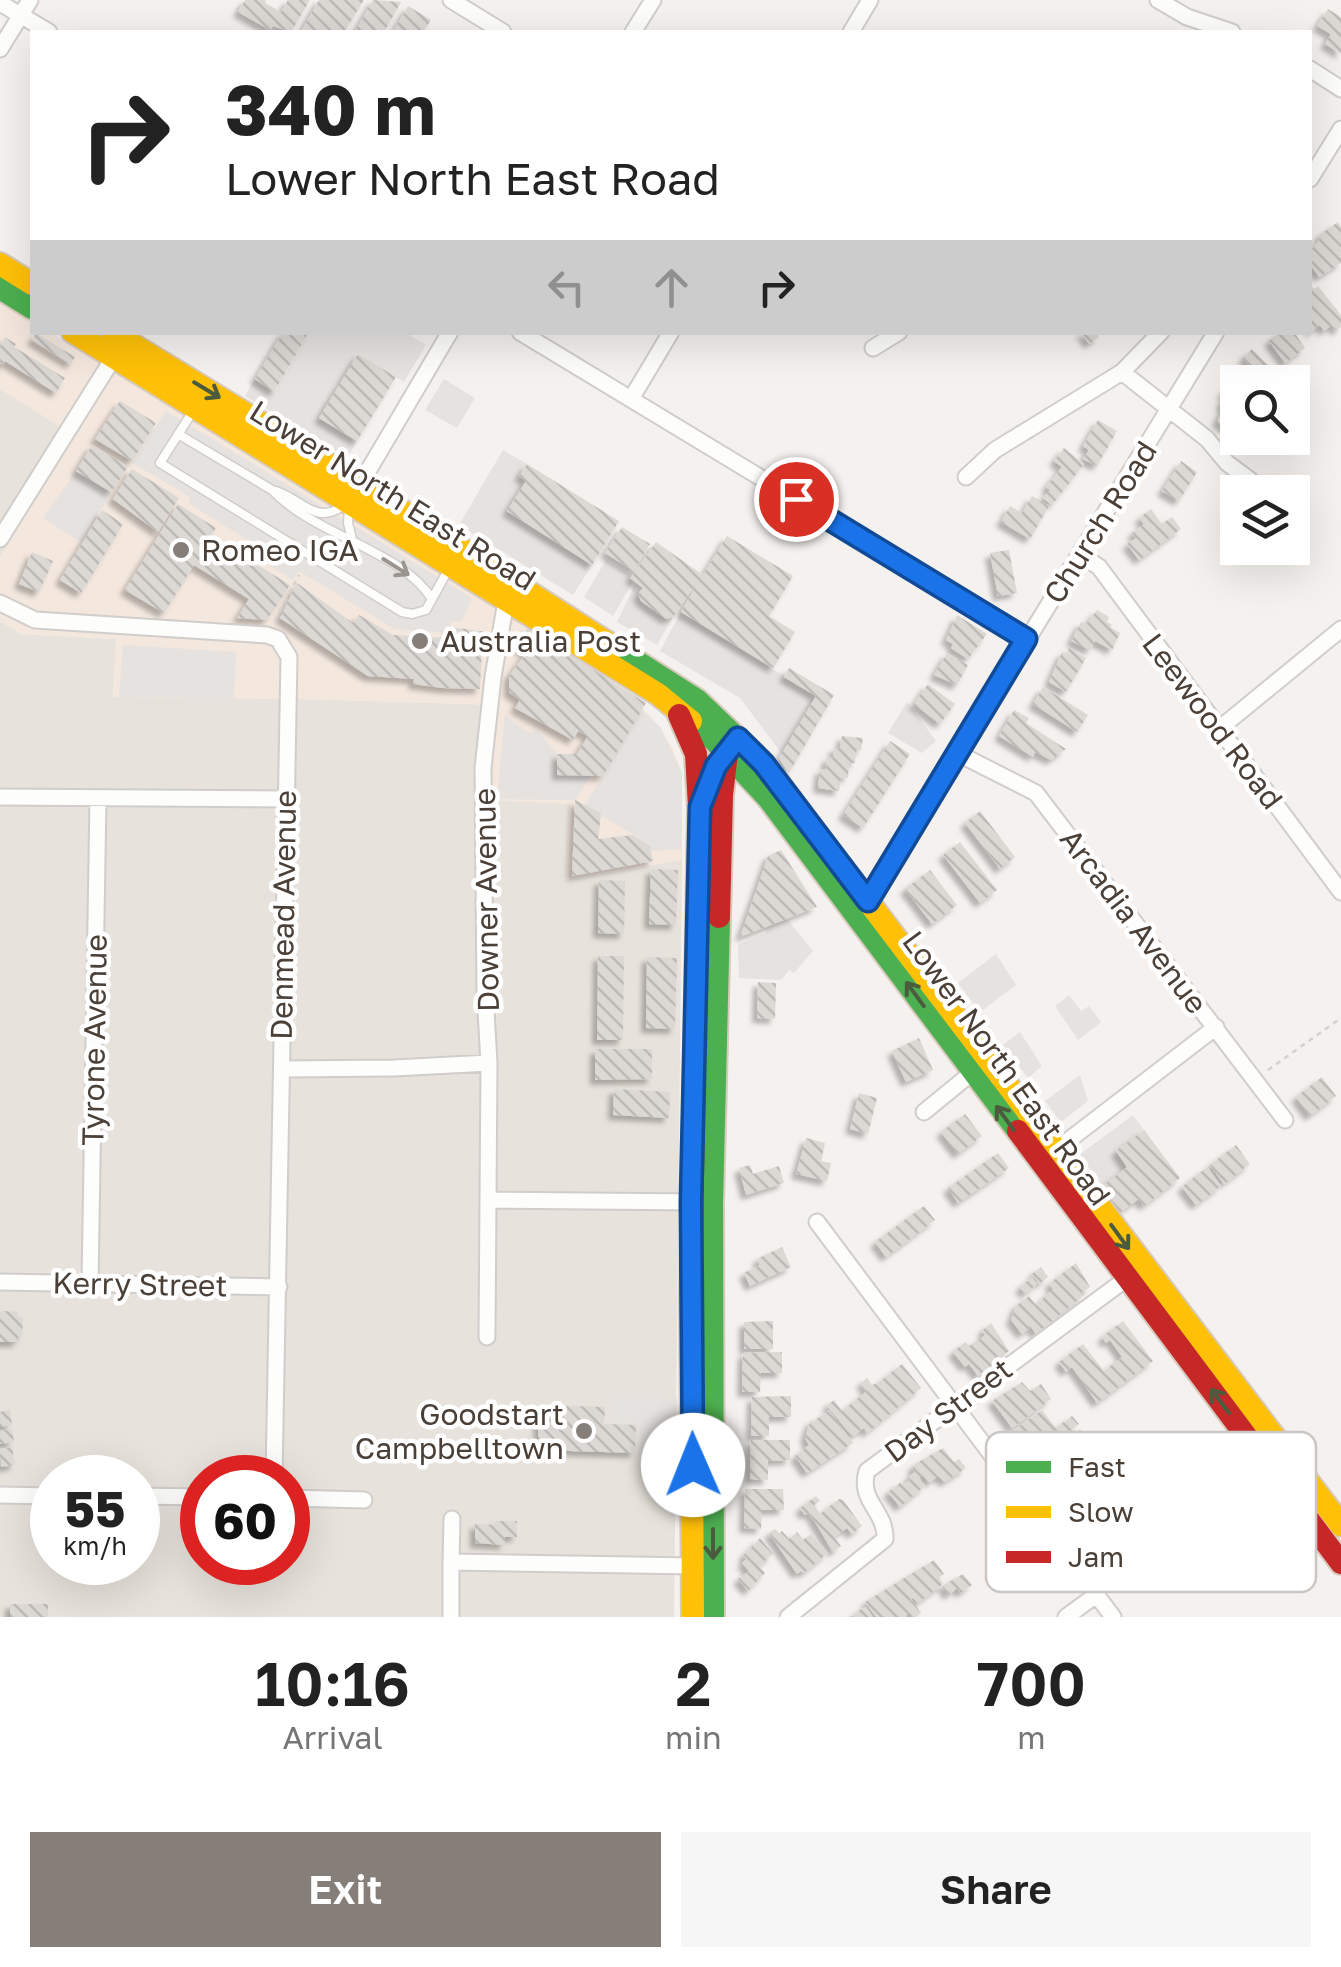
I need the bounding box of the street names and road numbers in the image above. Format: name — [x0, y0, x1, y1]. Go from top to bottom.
street label: Lower North East Road — [244, 392, 542, 598]
street label: Church Road — [1036, 434, 1164, 610]
street label: Leewood Road — [1135, 626, 1291, 816]
street label: Downer Avenue — [466, 788, 506, 1012]
street label: Denmead Avenue — [263, 790, 303, 1040]
street label: Arcadia Avenue — [1053, 822, 1215, 1020]
street label: Lower North East Road — [895, 924, 1119, 1212]
street label: Tyrone Avenue — [74, 934, 114, 1146]
street label: Kerry Street — [52, 1264, 228, 1304]
street label: Day Street — [877, 1350, 1019, 1470]

